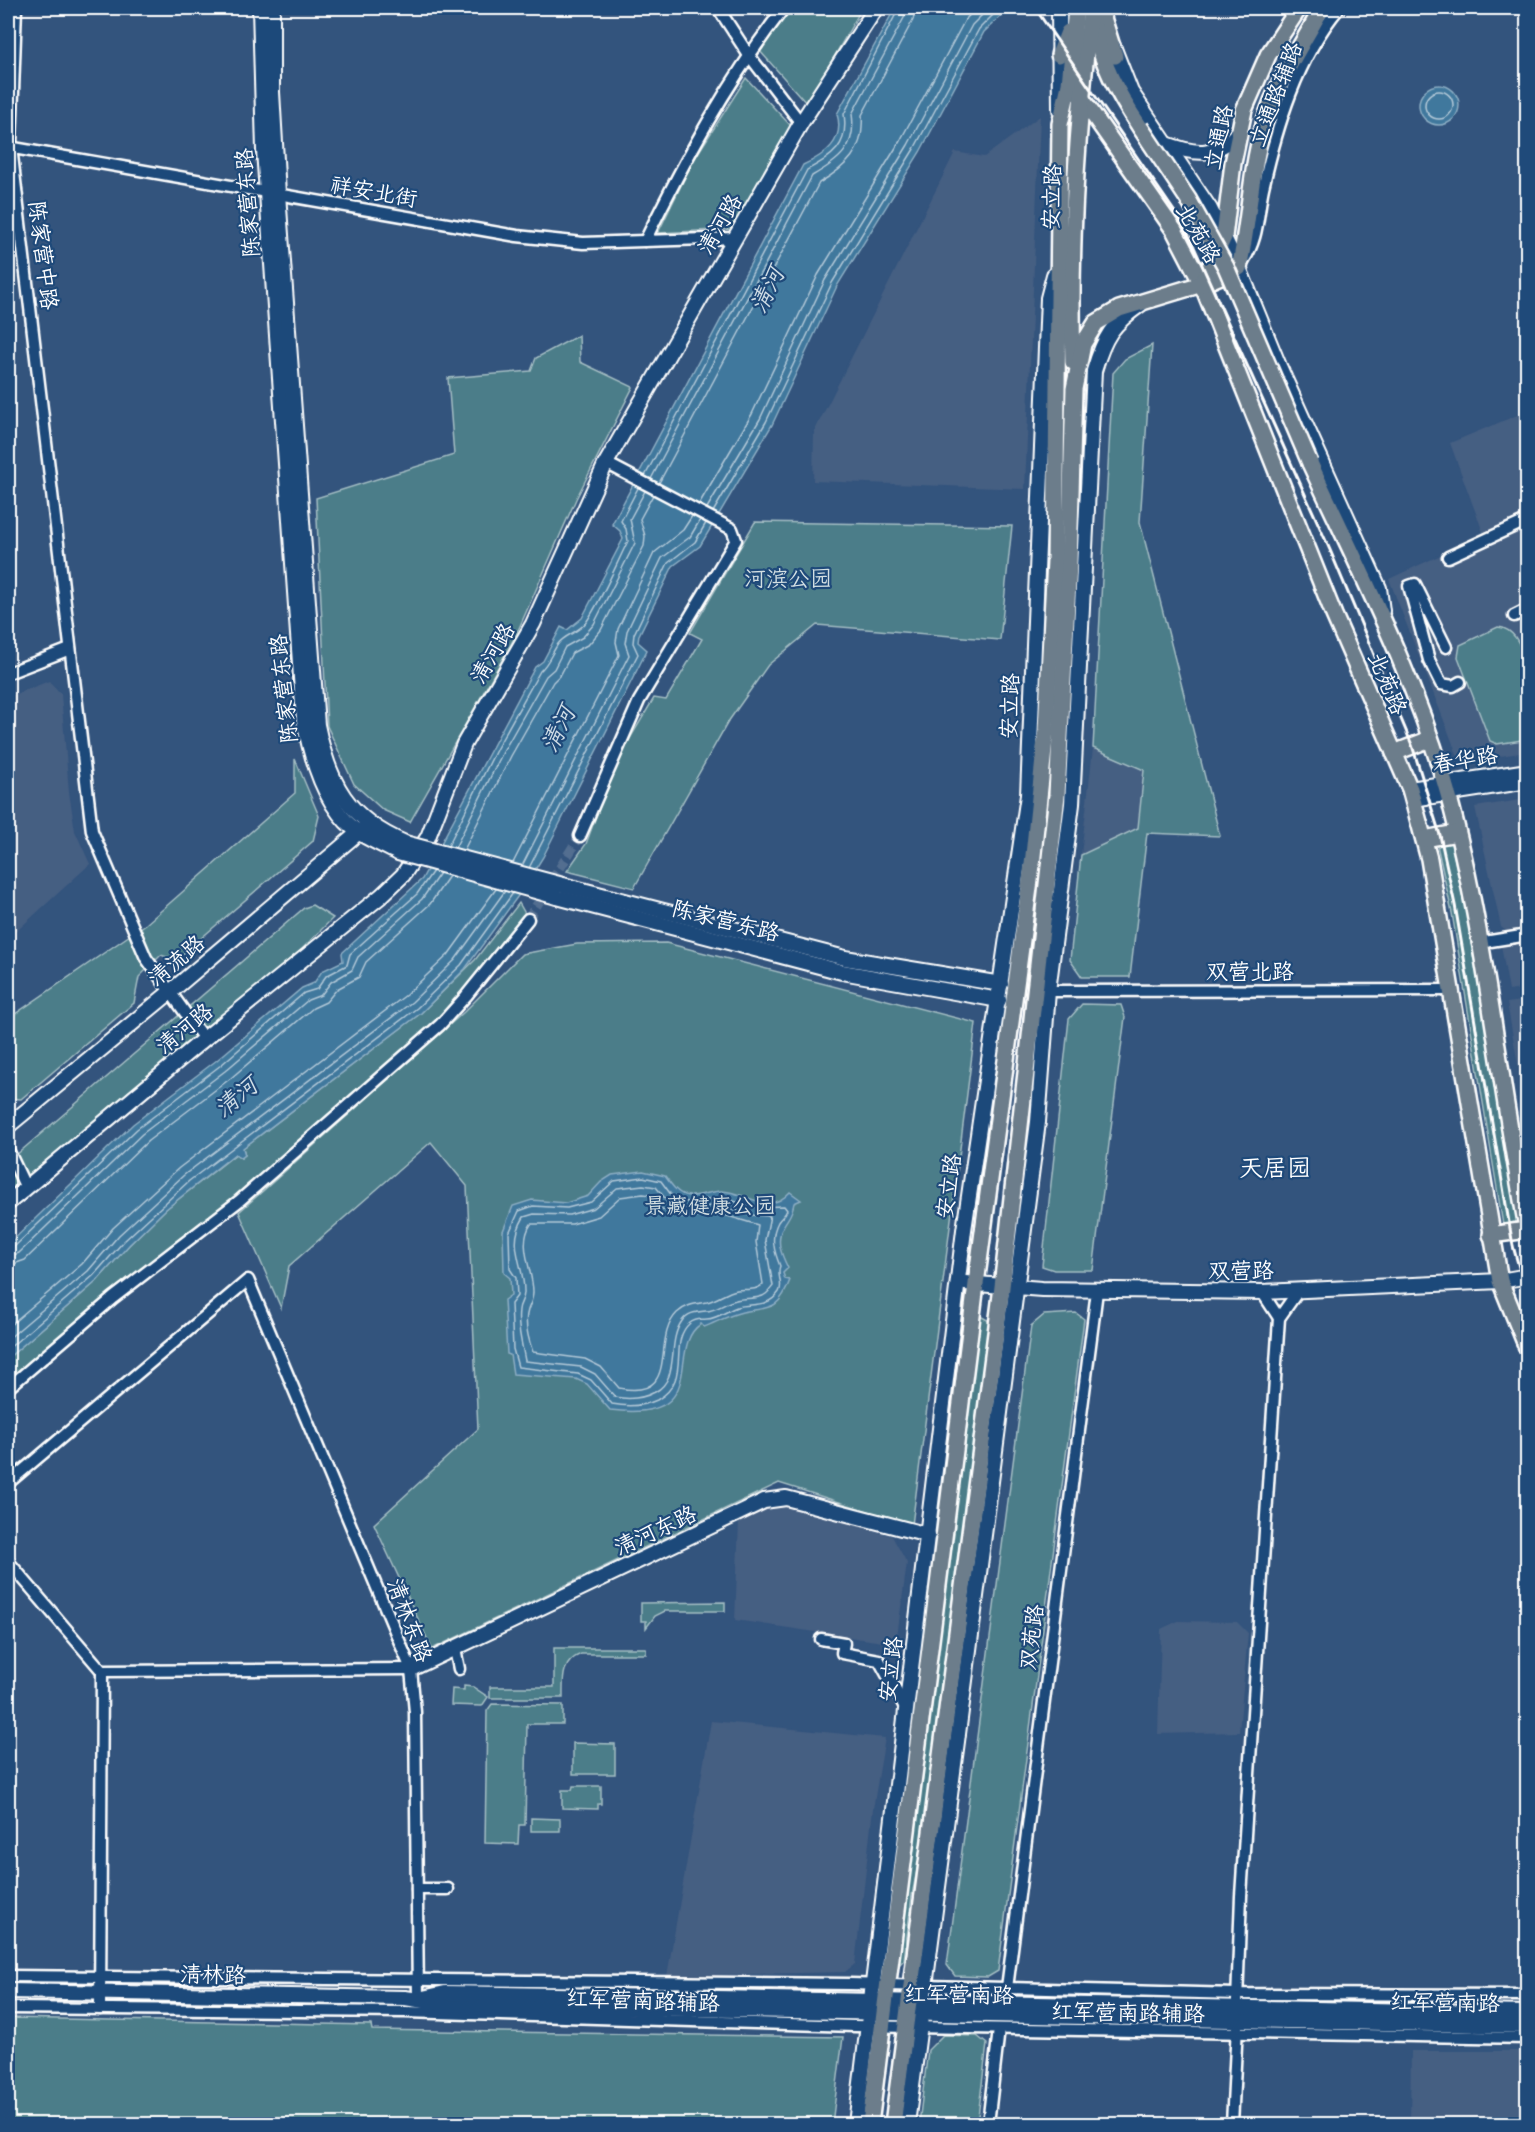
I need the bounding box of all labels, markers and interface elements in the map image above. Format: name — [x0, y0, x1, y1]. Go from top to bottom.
street label: 立通路辅路 — [1244, 38, 1310, 151]
street label: 立通路 — [1199, 102, 1241, 173]
street label: 陈家营东路 — [231, 147, 267, 259]
street label: 安立路 — [1038, 164, 1068, 231]
street label: 祥安北街 — [328, 172, 419, 214]
street label: 清河路 — [692, 189, 749, 261]
street label: 北苑路 — [1169, 198, 1226, 270]
street label: 陈家营中路 — [21, 199, 63, 312]
water label: 清河 — [744, 259, 795, 319]
park label: 河滨公园 — [744, 566, 832, 594]
street label: 清河路 — [465, 618, 522, 690]
street label: 陈家营东路 — [265, 633, 305, 745]
street label: 北苑路 — [1360, 648, 1412, 720]
street label: 安立路 — [996, 673, 1026, 740]
water label: 清河 — [535, 698, 586, 758]
street label: 春华路 — [1431, 742, 1500, 780]
street label: 陈家营东路 — [669, 895, 782, 949]
street label: 清流路 — [143, 930, 212, 993]
street label: 双营北路 — [1206, 959, 1294, 987]
street label: 清河路 — [151, 998, 220, 1061]
water label: 清河 — [209, 1068, 268, 1125]
street label: 安立路 — [932, 1152, 968, 1221]
district label: 天居园 — [1239, 1154, 1311, 1185]
park label: 景藏健康公园 — [644, 1193, 776, 1221]
street label: 双营路 — [1208, 1258, 1274, 1286]
street label: 清河东路 — [610, 1501, 702, 1563]
street label: 清林东路 — [379, 1575, 437, 1667]
street label: 双苑路 — [1015, 1603, 1051, 1672]
street label: 安立路 — [874, 1635, 910, 1704]
street label: 清林路 — [180, 1961, 246, 1991]
street label: 红军营南路 — [904, 1981, 1014, 2011]
street label: 红军营南路辅路 — [565, 1985, 720, 2019]
street label: 红军营南路 — [1390, 1989, 1500, 2019]
street label: 红军营南路辅路 — [1051, 1999, 1205, 2029]

